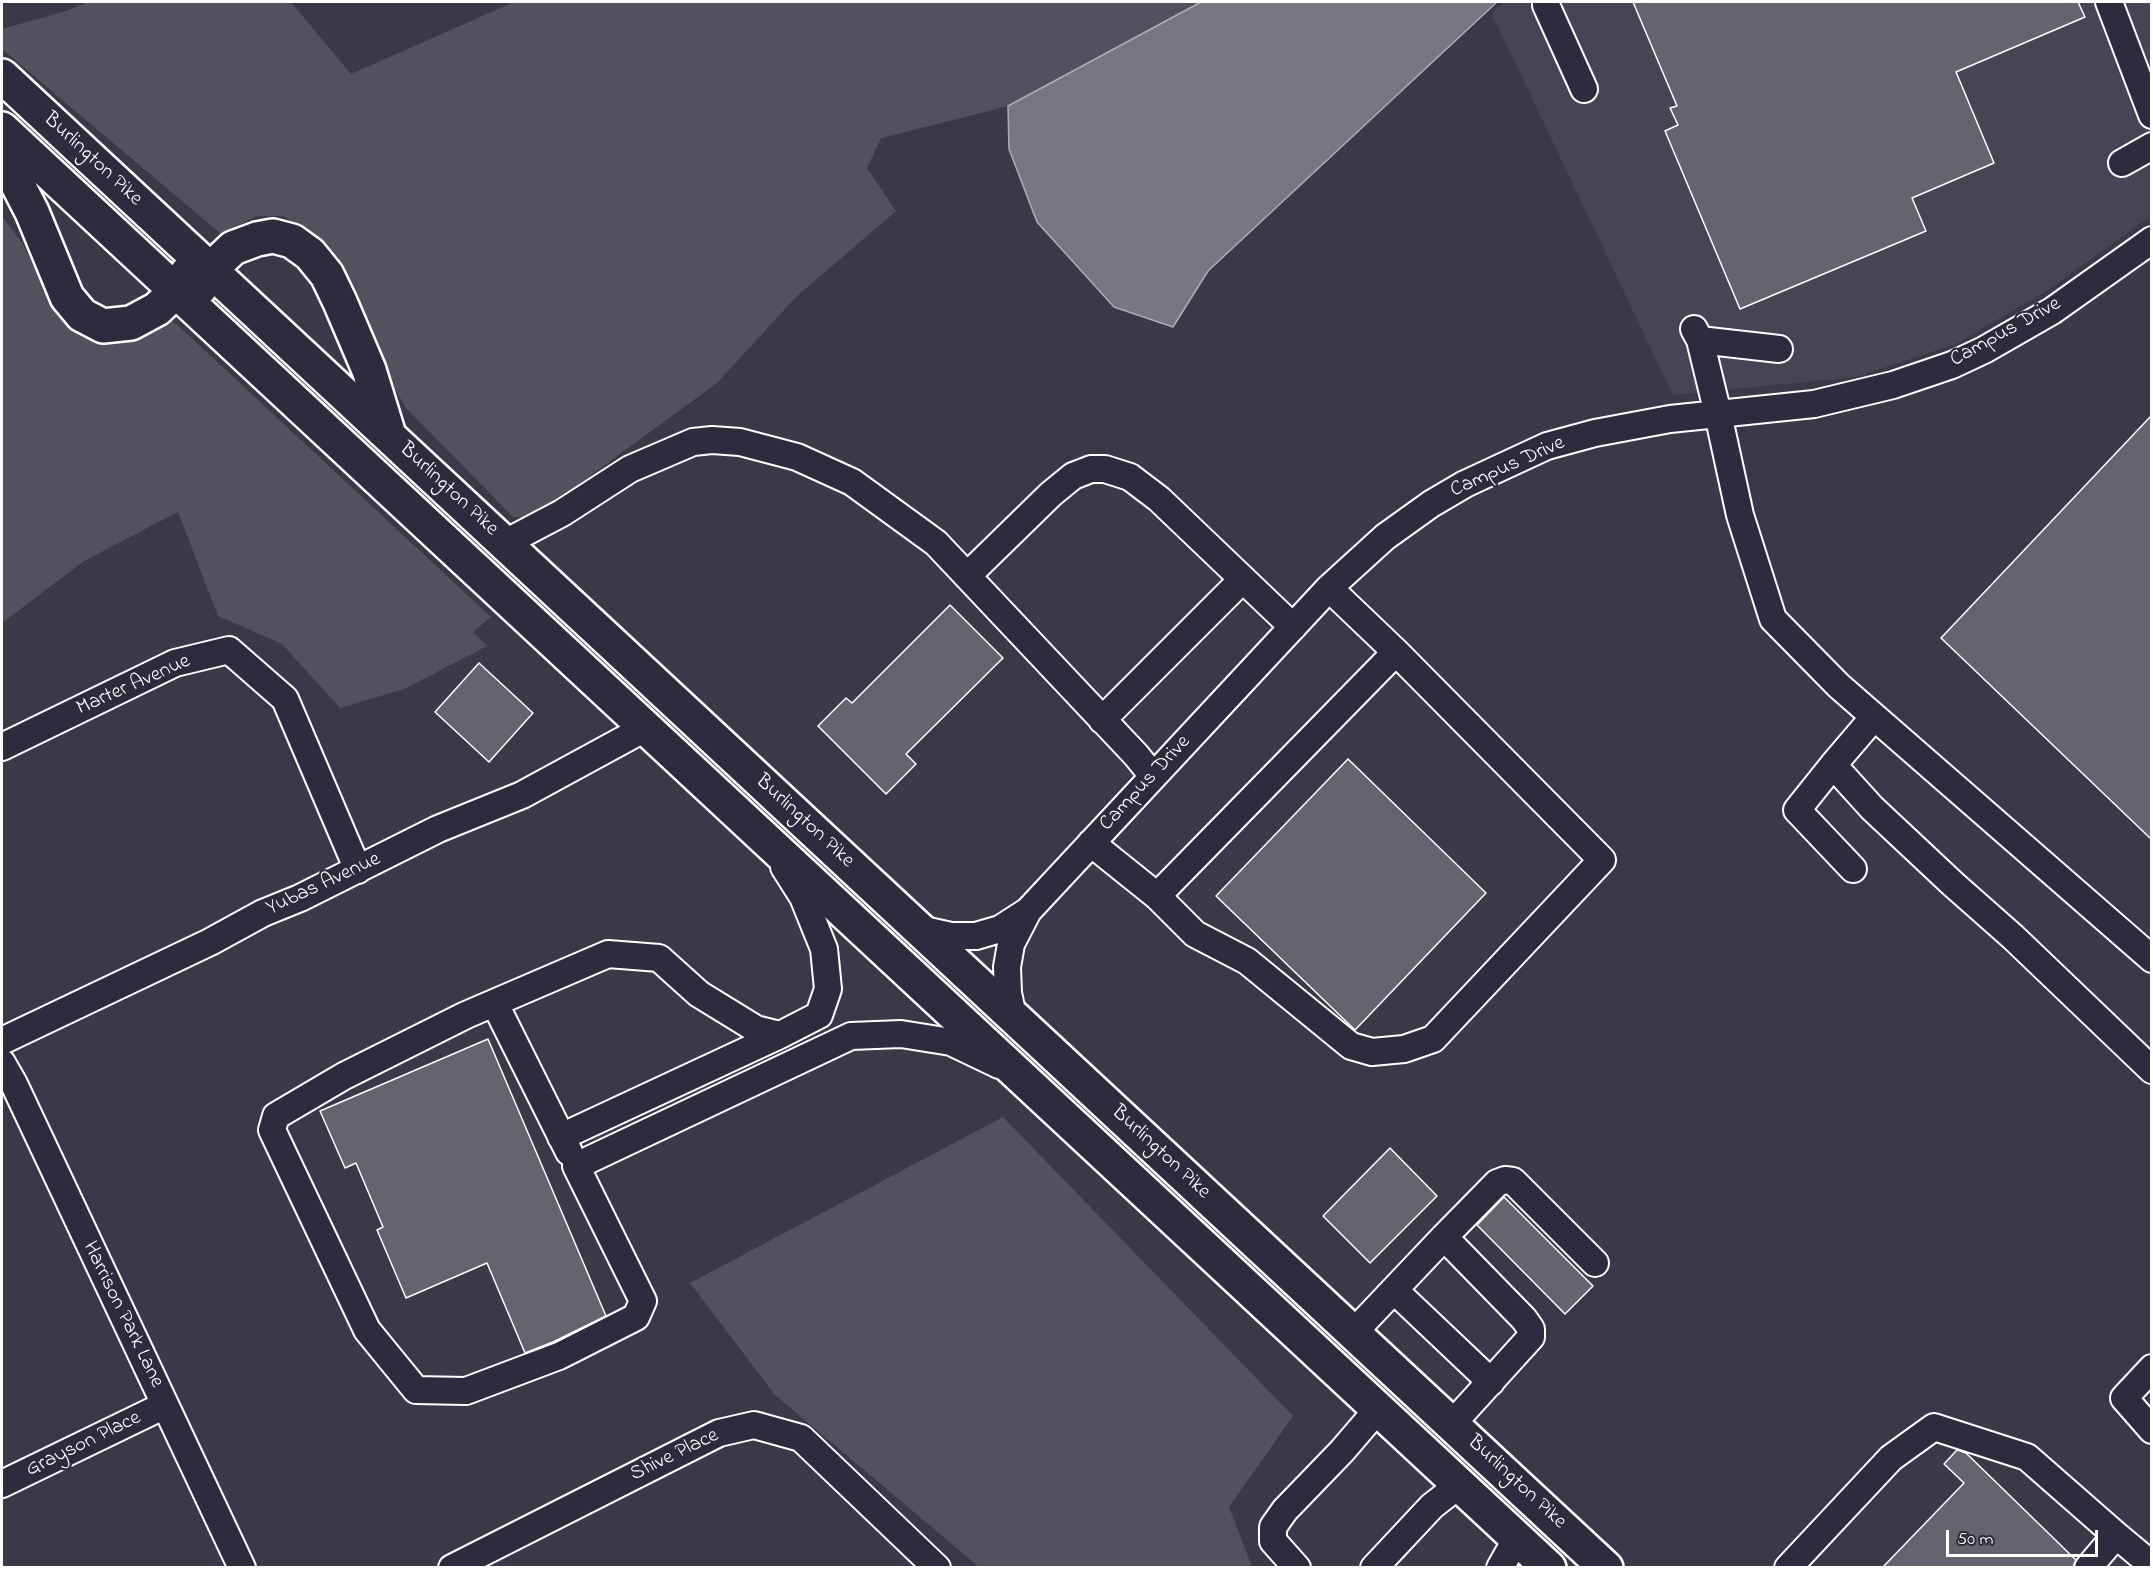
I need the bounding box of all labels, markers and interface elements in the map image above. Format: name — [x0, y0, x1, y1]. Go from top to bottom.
street label: Burlington Pike — [37, 108, 147, 212]
street label: Campus Drive — [1946, 292, 2066, 374]
street label: Campus Drive — [1447, 432, 1569, 504]
street label: Burlington Pike — [393, 438, 503, 542]
street label: Marter Avenue — [73, 650, 195, 722]
street label: Campus Drive — [1095, 731, 1197, 837]
street label: Burlington Pike — [749, 770, 859, 874]
street label: Yubas Avenue — [263, 848, 385, 922]
street label: Burlington Pike — [1105, 1101, 1215, 1205]
street label: Harrison Park Lane — [76, 1238, 168, 1392]
street label: Grayson Place — [23, 1406, 145, 1484]
street label: Shive Place — [627, 1424, 723, 1488]
street label: Burlington Pike — [1461, 1431, 1571, 1535]
scale bar — [1949, 1518, 2100, 1556]
text: 50 m — [1957, 1527, 1994, 1553]

